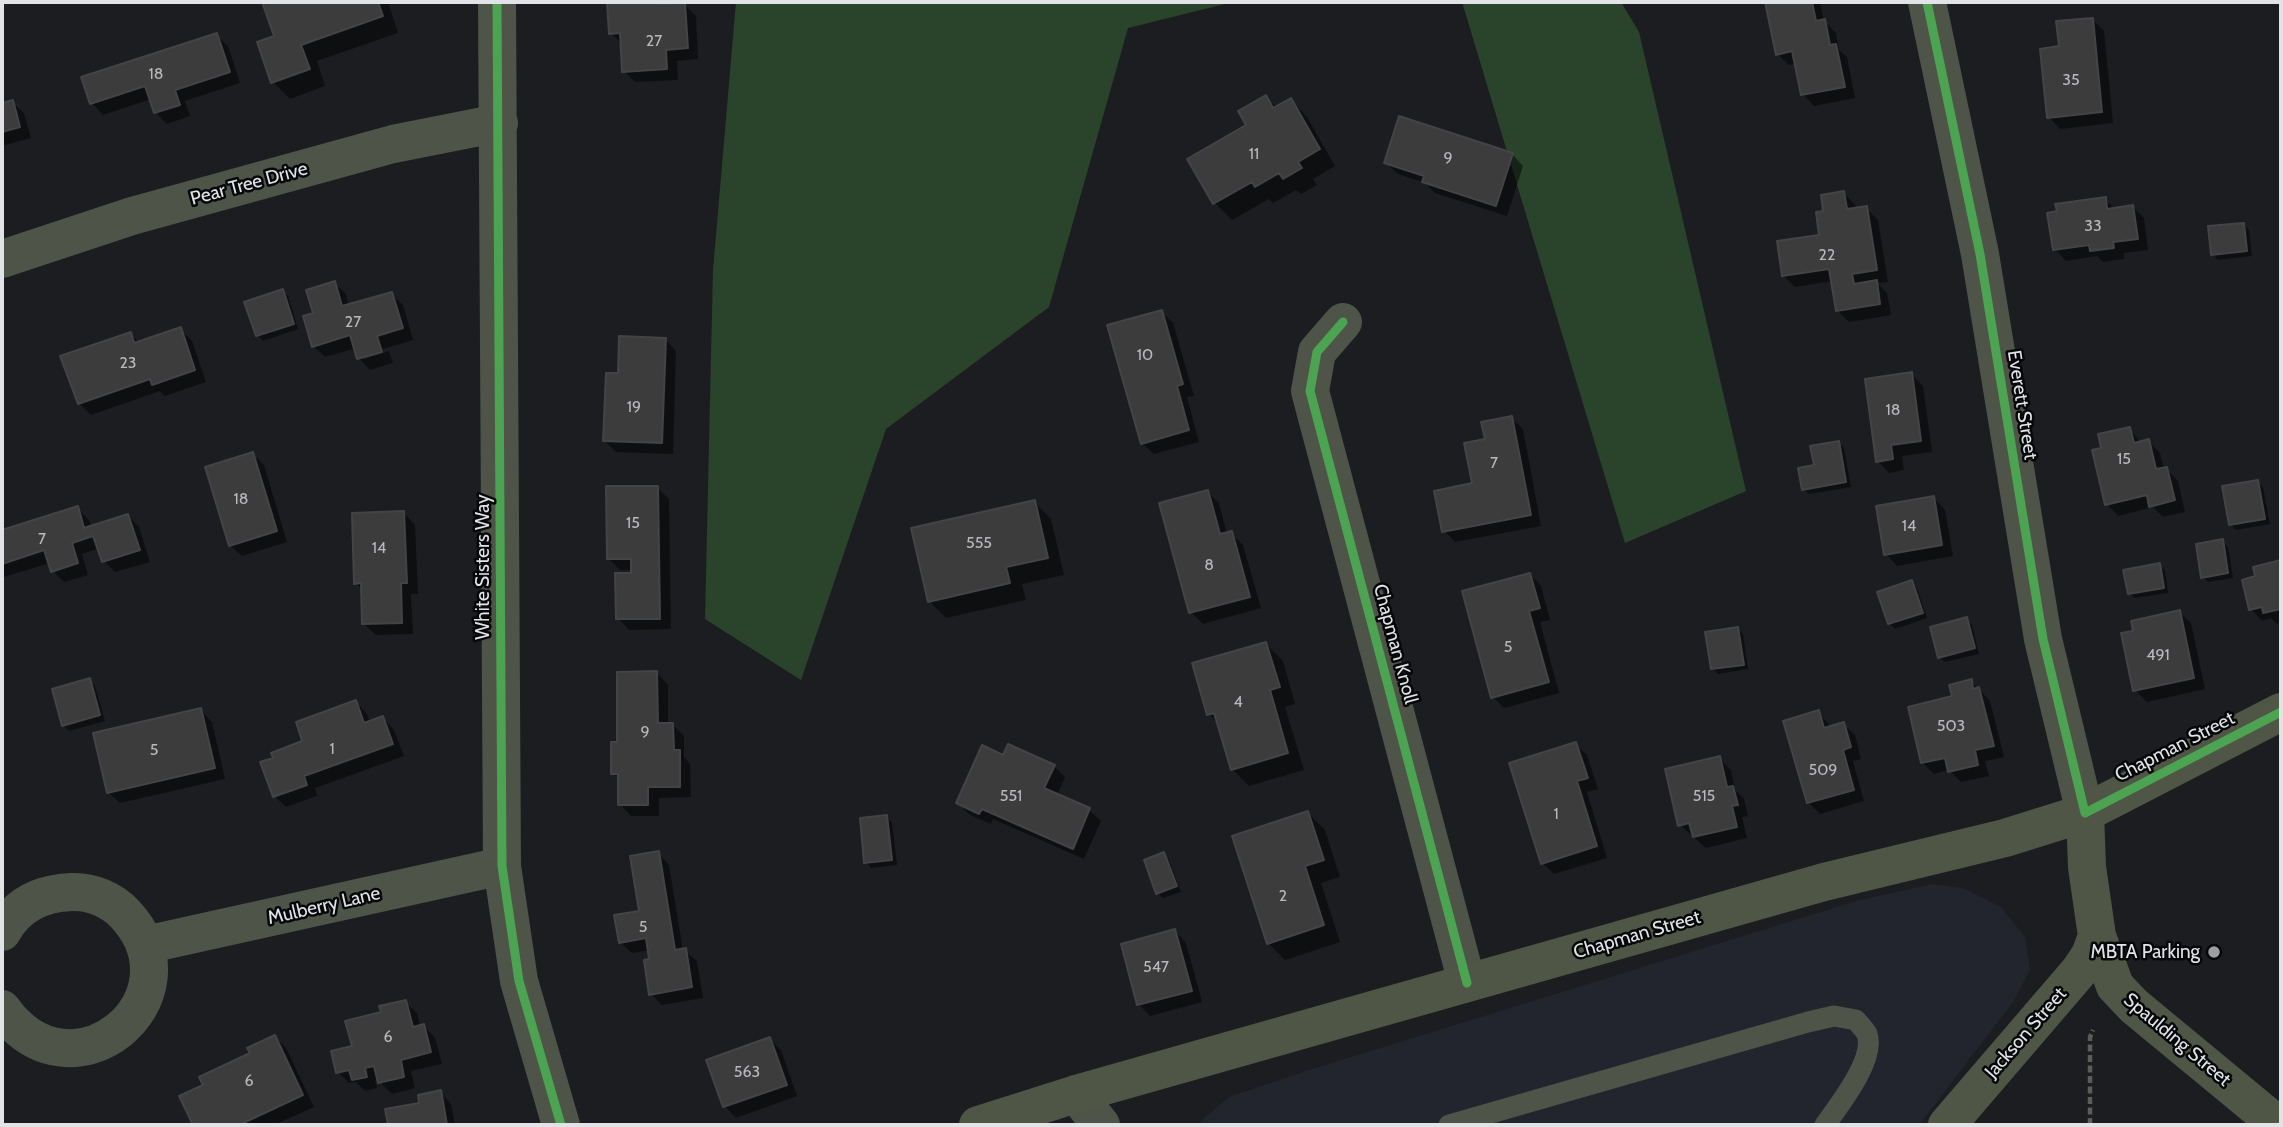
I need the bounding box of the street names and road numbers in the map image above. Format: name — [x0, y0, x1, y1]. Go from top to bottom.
street label: Pear Tree Drive — [188, 157, 310, 211]
street label: Everett Street — [2002, 349, 2042, 461]
street label: White Sisters Way — [472, 494, 494, 640]
street label: Chapman Knoll — [1368, 582, 1422, 706]
street label: Chapman Street — [2111, 707, 2239, 787]
street label: Mulberry Lane — [266, 882, 382, 930]
street label: Chapman Street — [1571, 906, 1703, 964]
street label: Jackson Street — [1980, 983, 2072, 1083]
street label: Spaulding Street — [2119, 989, 2235, 1091]

